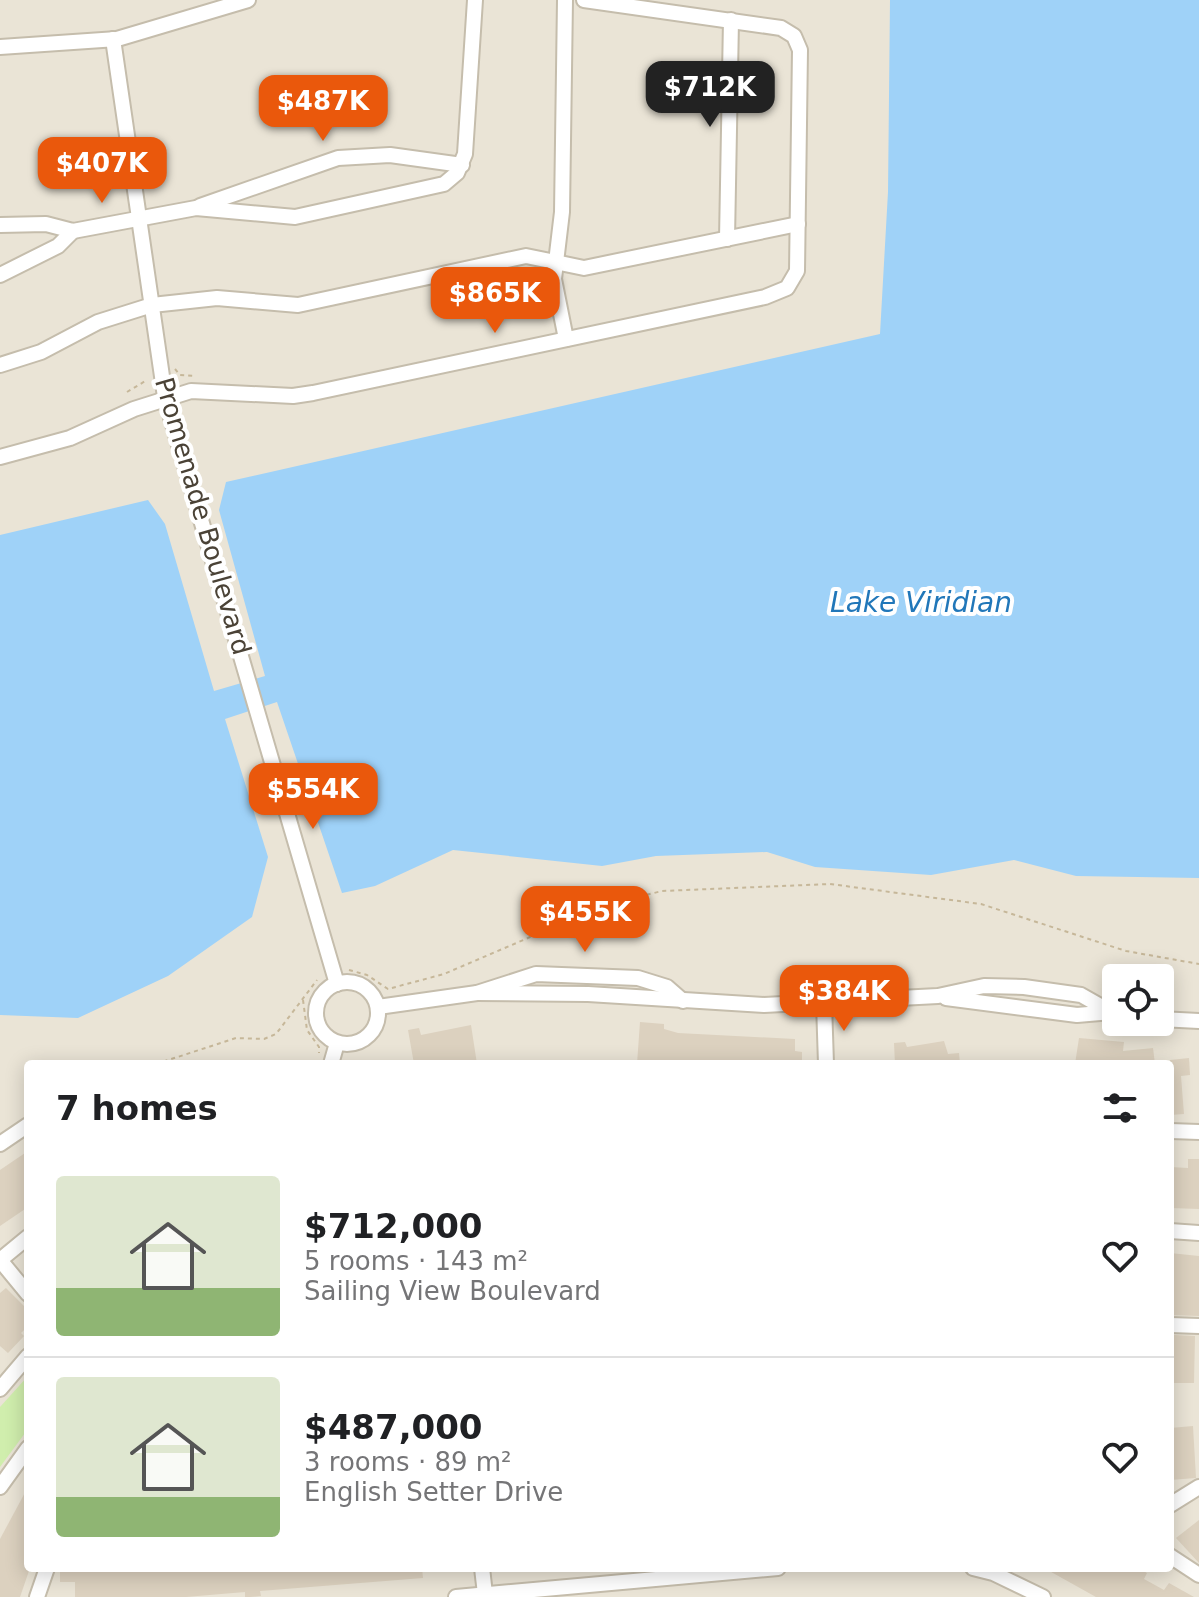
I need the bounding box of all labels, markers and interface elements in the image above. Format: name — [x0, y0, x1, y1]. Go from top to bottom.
pin: $712K — [654, 61, 766, 129]
text: $712K — [664, 72, 756, 102]
pin: $487K — [267, 75, 379, 143]
text: $487K — [277, 86, 369, 116]
pin: $407K — [46, 137, 158, 205]
text: $407K — [56, 148, 148, 178]
pin: $865K — [439, 267, 551, 335]
text: $865K — [449, 278, 541, 308]
street label: Promenade Boulevard — [149, 374, 257, 658]
water label: Lake Viridian — [830, 586, 1012, 619]
pin: $554K — [257, 763, 369, 831]
text: $554K — [267, 774, 359, 804]
pin: $455K — [529, 886, 641, 954]
text: $455K — [539, 897, 631, 927]
map controls — [1102, 964, 1174, 1036]
button: locate — [1102, 964, 1174, 1036]
pin: $384K — [788, 965, 900, 1033]
text: $384K — [798, 976, 890, 1006]
icon: filters — [1098, 1086, 1142, 1130]
text: 7 homes — [56, 1088, 218, 1128]
text: $712,000 — [304, 1206, 483, 1246]
icon: home — [120, 1208, 216, 1304]
icon: heart — [1098, 1234, 1142, 1278]
text: 5 rooms · 143 m² — [304, 1246, 528, 1276]
text: Sailing View Boulevard — [304, 1276, 601, 1306]
text: $487,000 — [304, 1407, 483, 1447]
icon: home — [120, 1409, 216, 1505]
icon: heart — [1098, 1435, 1142, 1479]
text: 3 rooms · 89 m² — [304, 1447, 512, 1477]
text: English Setter Drive — [304, 1477, 563, 1507]

